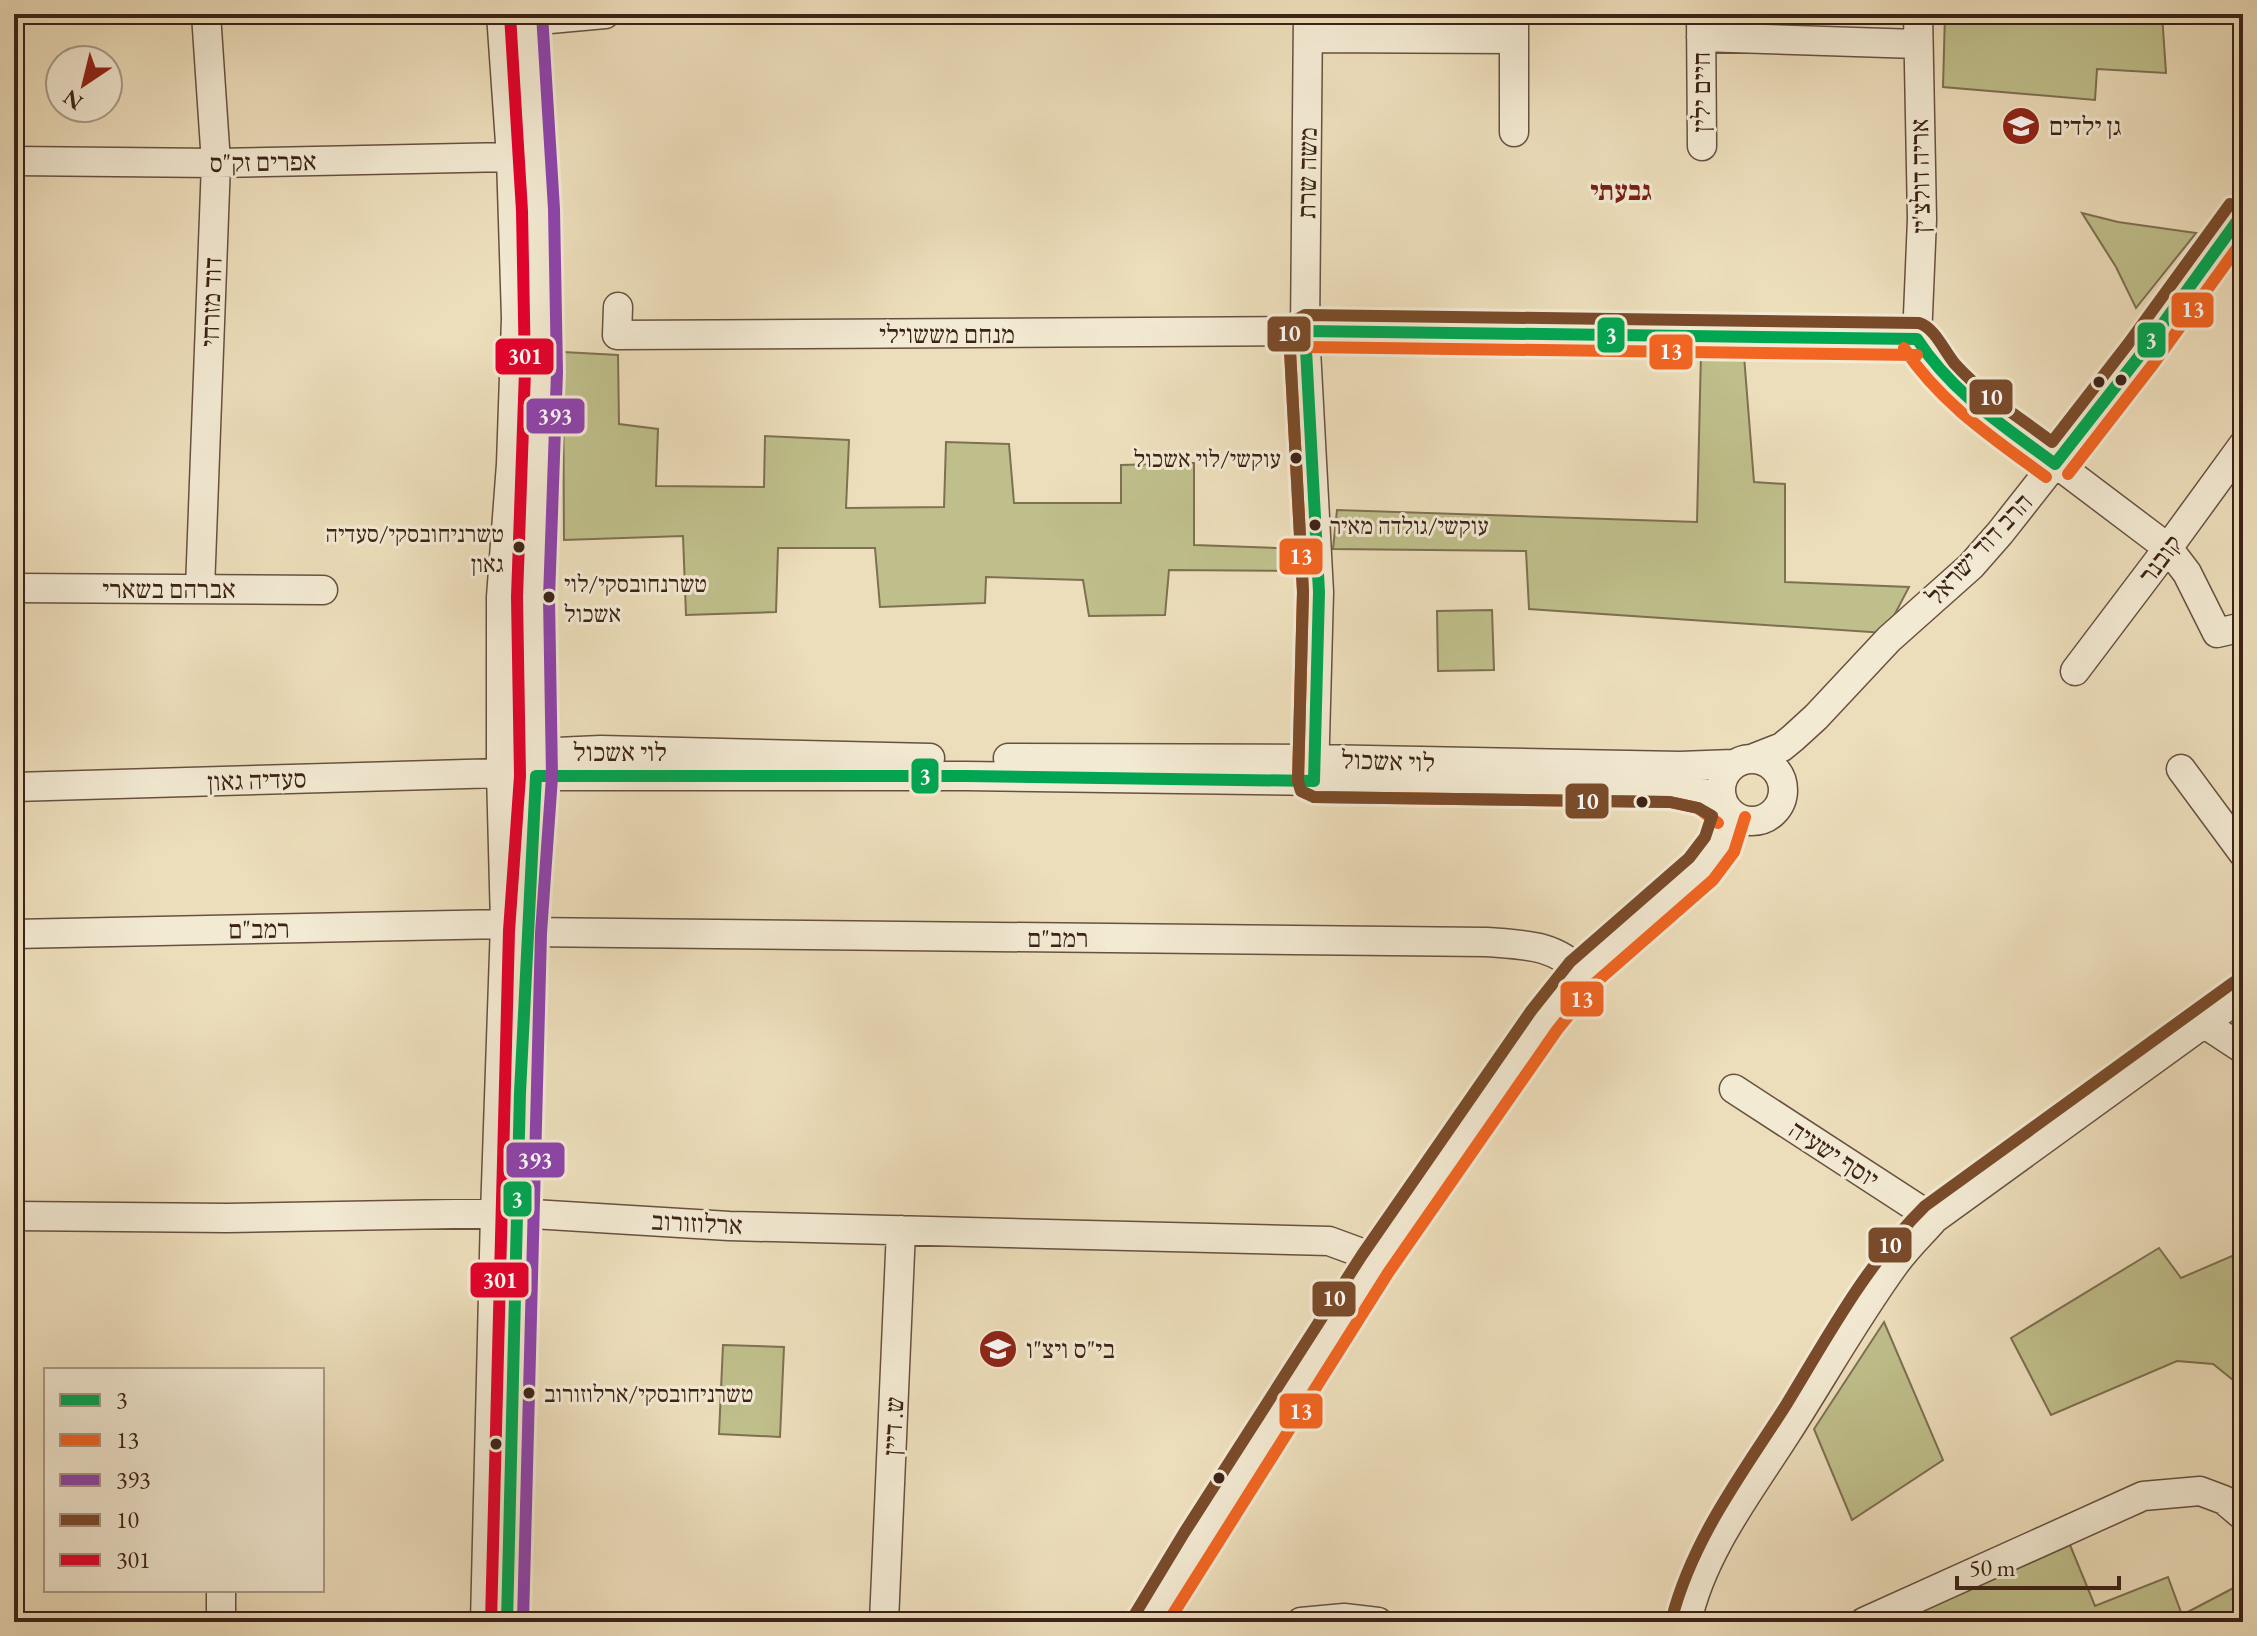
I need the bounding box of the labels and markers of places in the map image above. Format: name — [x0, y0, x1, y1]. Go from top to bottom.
school or university icon: גן ילדים — [2000, 105, 2042, 147]
place label: גן ילדים — [2049, 109, 2122, 143]
unlabelled marker — [2113, 372, 2129, 388]
unlabelled marker — [2091, 374, 2107, 390]
place label: עוקשי/לוי אשכול — [1134, 443, 1281, 474]
marker: עוקשי/לוי אשכול — [1288, 450, 1304, 466]
place label: עוקשי/גולדה מאיר — [1330, 510, 1489, 541]
marker: עוקשי/גולדה מאיר — [1307, 517, 1323, 533]
place label: טשרניחובסקי/סעדיה גאון — [325, 518, 504, 579]
marker: טשרניחובסקי/סעדיה גאון — [511, 539, 527, 555]
place label: טשרנחובסקי/לוי אשכול — [564, 568, 707, 629]
marker: טשרנחובסקי/לוי אשכול — [541, 589, 557, 605]
unlabelled marker — [1634, 794, 1650, 810]
school or university icon: בי"ס ויצ"ו — [977, 1328, 1019, 1370]
place label: בי"ס ויצ"ו — [1026, 1332, 1115, 1366]
place label: טשרניחובסקי/ארלוזורוב — [544, 1378, 754, 1409]
marker: טשרניחובסקי/ארלוזורוב — [521, 1385, 537, 1401]
unlabelled marker — [488, 1436, 504, 1452]
unlabelled marker — [1211, 1470, 1227, 1486]

